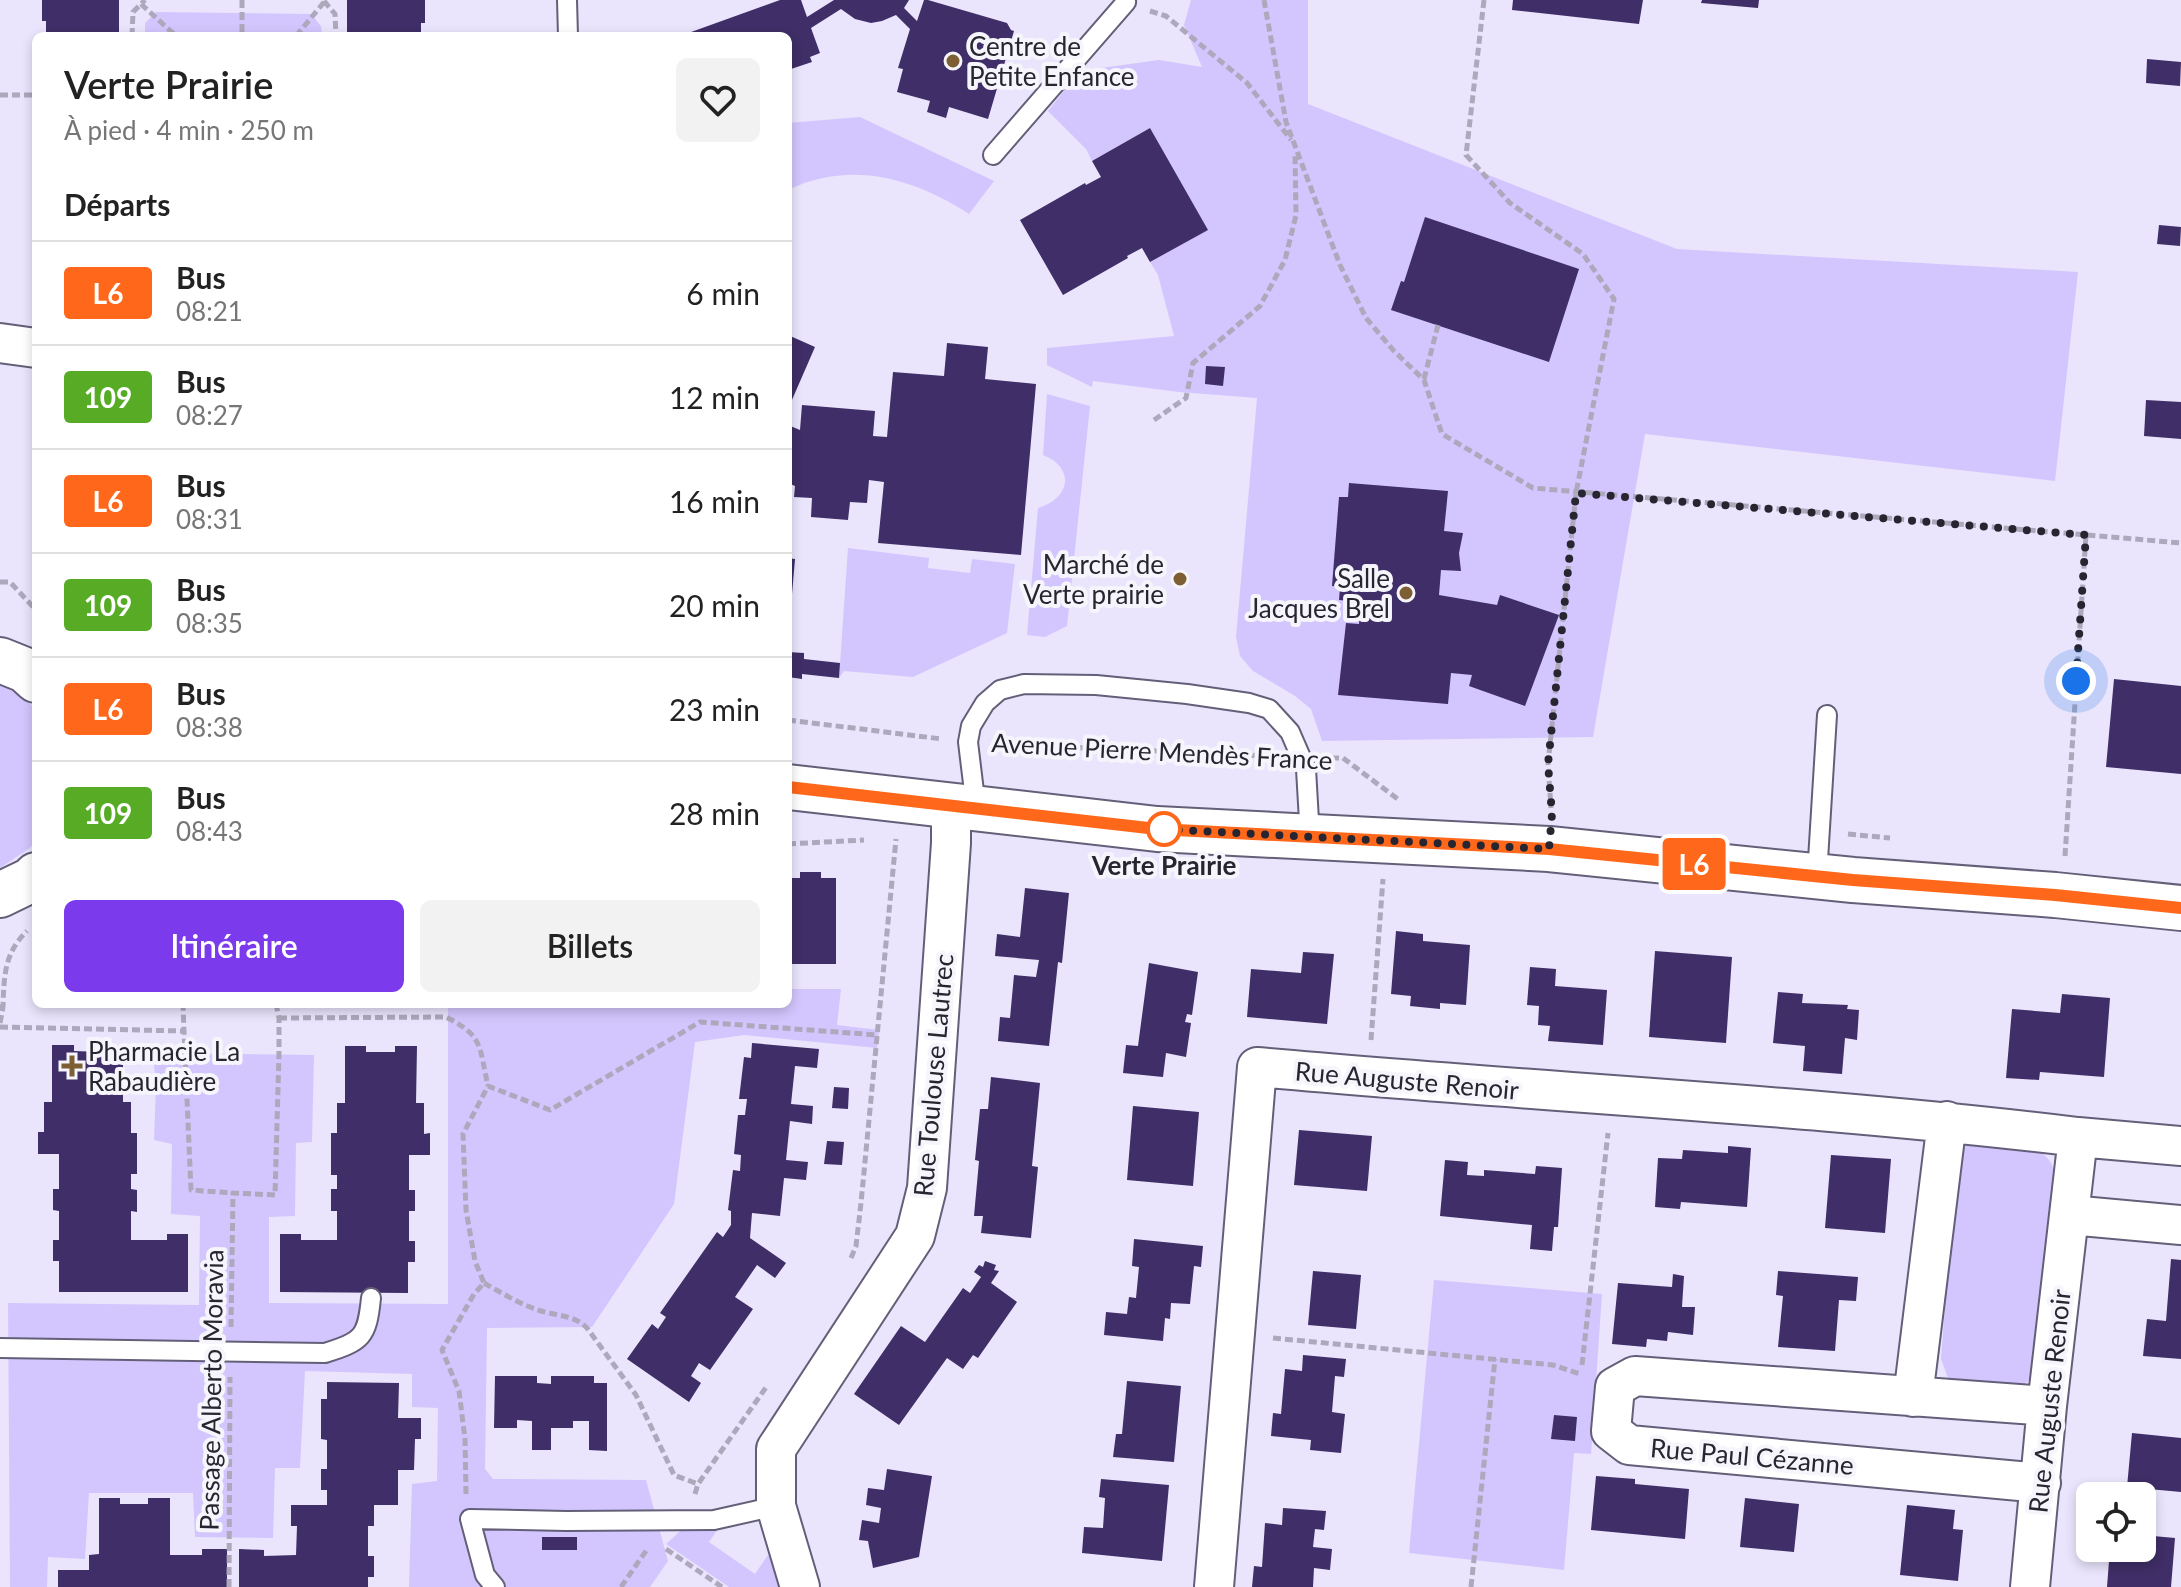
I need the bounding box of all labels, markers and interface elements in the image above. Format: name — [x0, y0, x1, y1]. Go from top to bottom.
place label: Centre de Petite Enfance — [969, 30, 1135, 92]
marker: Centre de Petite Enfance — [944, 52, 962, 70]
button: heart — [676, 58, 760, 142]
text: Verte Prairie — [64, 61, 273, 107]
text: À pied · 4 min · 250 m — [64, 114, 314, 146]
text: Départs — [64, 186, 170, 222]
text: Bus — [176, 259, 226, 295]
text: 6 min — [686, 275, 760, 311]
text: L6 — [93, 276, 123, 310]
text: 08:21 — [176, 295, 243, 327]
text: Bus — [176, 363, 226, 399]
text: 12 min — [669, 379, 760, 415]
text: 109 — [84, 380, 132, 414]
text: 08:27 — [176, 399, 243, 431]
text: Bus — [176, 467, 226, 503]
text: 16 min — [669, 483, 760, 519]
text: L6 — [93, 484, 123, 518]
text: 08:31 — [176, 503, 243, 535]
place label: Marché de Verte prairie — [1023, 548, 1164, 610]
place label: Salle Jacques Brel — [1248, 562, 1390, 624]
marker: Marché de Verte prairie — [1171, 570, 1189, 588]
text: Bus — [176, 571, 226, 607]
marker: Salle Jacques Brel — [1397, 584, 1415, 602]
text: 20 min — [669, 587, 760, 623]
text: 109 — [84, 588, 132, 622]
text: 08:35 — [176, 607, 243, 639]
your location — [2056, 661, 2096, 701]
text: Bus — [176, 675, 226, 711]
text: 23 min — [669, 691, 760, 727]
text: L6 — [93, 692, 123, 726]
text: 08:38 — [176, 711, 243, 743]
street label: Avenue Pierre Mendès France — [991, 726, 1333, 776]
text: Bus — [176, 779, 226, 815]
text: 28 min — [669, 795, 760, 831]
text: 109 — [84, 796, 132, 830]
marker: Verte Prairie — [1147, 812, 1181, 846]
text: 08:43 — [176, 815, 243, 847]
line badge: L6 — [1658, 838, 1730, 890]
text: L6 — [1679, 847, 1709, 881]
place label: Verte Prairie — [1091, 849, 1236, 881]
button: Itinéraire — [64, 900, 404, 992]
button: Billets — [420, 900, 760, 992]
street label: Rue Toulouse Lautrec — [906, 952, 960, 1198]
place label: Pharmacie La Rabaudière — [88, 1035, 240, 1097]
street label: Rue Auguste Renoir — [1294, 1054, 1521, 1106]
marker: Pharmacie La Rabaudière — [63, 1057, 81, 1075]
street label: Passage Alberto Moravia — [193, 1249, 229, 1531]
street label: Rue Auguste Renoir — [2021, 1287, 2077, 1514]
street label: Rue Paul Cézanne — [1649, 1431, 1855, 1481]
map controls — [2076, 1482, 2156, 1562]
button: locate — [2076, 1482, 2156, 1562]

